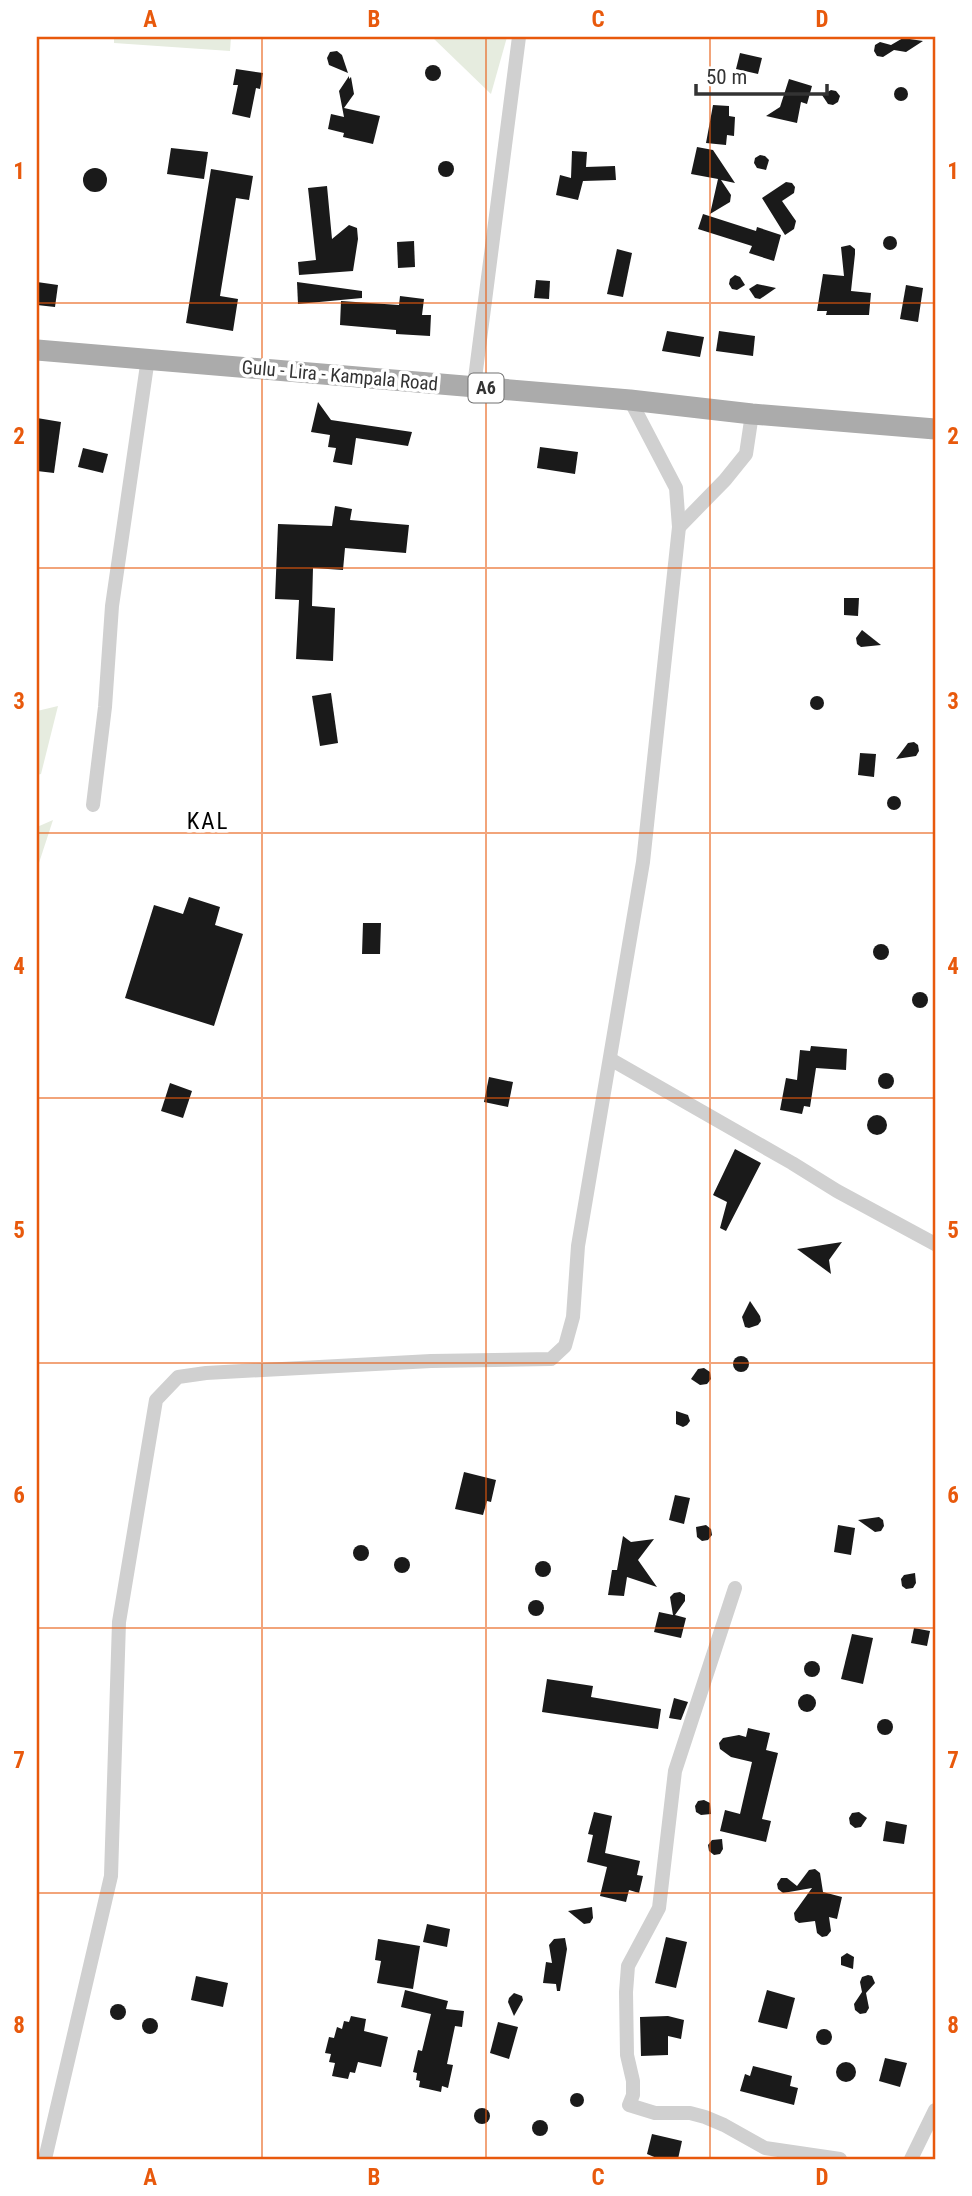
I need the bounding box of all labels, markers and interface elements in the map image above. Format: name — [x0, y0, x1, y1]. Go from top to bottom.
text: A — [143, 6, 157, 33]
text: B — [368, 6, 380, 33]
text: C — [591, 6, 605, 33]
text: D — [816, 6, 829, 33]
scale bar — [696, 52, 827, 96]
text: 50 m — [706, 65, 747, 89]
text: 1 — [13, 158, 25, 185]
text: 1 — [947, 158, 959, 185]
street label: Gulu - Lira - Kampala Road — [241, 355, 439, 396]
road number: A6 — [468, 374, 504, 402]
text: 2 — [13, 423, 25, 450]
text: 2 — [947, 423, 959, 450]
text: 3 — [13, 688, 25, 715]
text: 3 — [947, 688, 959, 715]
district label: KAL — [187, 808, 229, 835]
text: 4 — [13, 953, 25, 980]
text: 4 — [947, 953, 959, 980]
text: 5 — [13, 1217, 25, 1244]
text: 5 — [947, 1217, 959, 1244]
text: 6 — [13, 1482, 25, 1509]
text: 6 — [947, 1482, 959, 1509]
text: 7 — [13, 1747, 25, 1774]
text: 7 — [947, 1747, 959, 1774]
text: 8 — [13, 2012, 25, 2039]
text: 8 — [947, 2012, 959, 2039]
text: A — [143, 2164, 157, 2191]
text: B — [368, 2164, 380, 2191]
text: C — [591, 2164, 605, 2191]
text: D — [816, 2164, 829, 2191]

